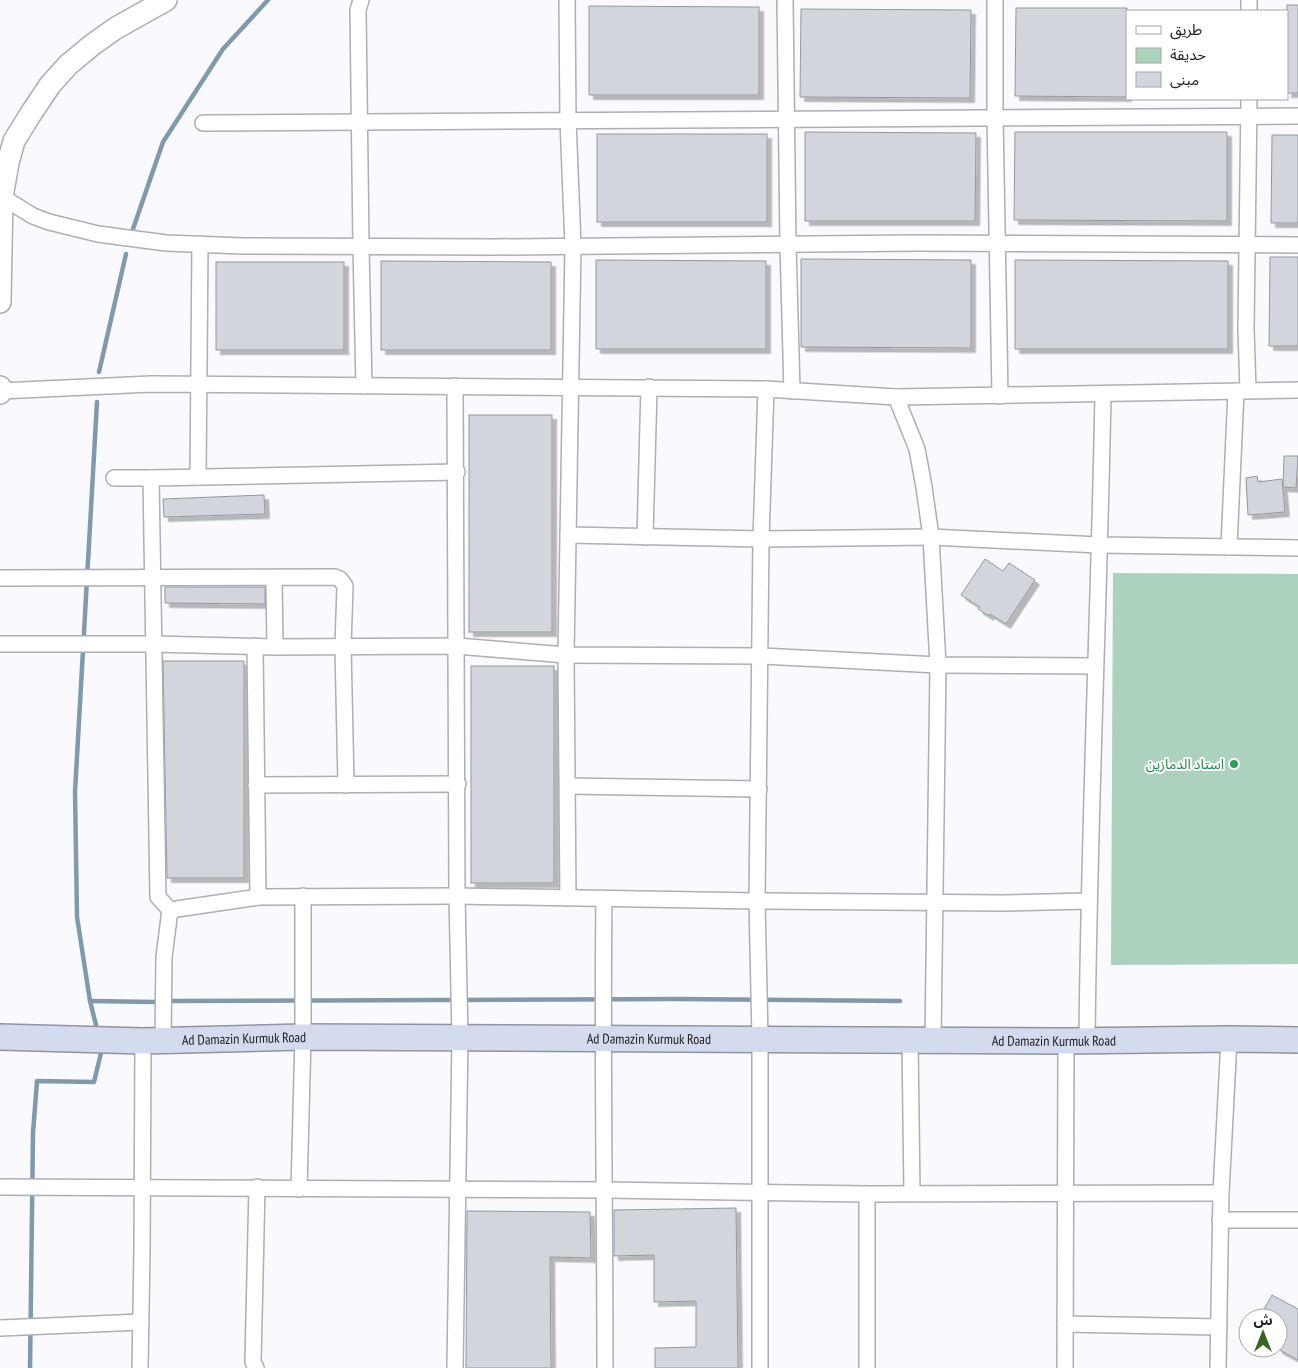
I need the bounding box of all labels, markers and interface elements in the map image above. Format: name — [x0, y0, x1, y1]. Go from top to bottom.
legend — [1126, 10, 1288, 100]
text: طريق — [1170, 20, 1202, 40]
text: حديقة — [1170, 45, 1206, 64]
text: مبنى — [1170, 70, 1199, 89]
place label: استاد الدمازين — [1146, 755, 1224, 773]
marker: استاد الدمازين — [1228, 758, 1240, 770]
street label: Ad Damazin Kurmuk Road — [182, 1028, 306, 1049]
street label: Ad Damazin Kurmuk Road — [587, 1029, 711, 1048]
street label: Ad Damazin Kurmuk Road — [992, 1031, 1116, 1050]
north arrow — [1238, 1308, 1288, 1358]
text: ش — [1253, 1311, 1273, 1329]

